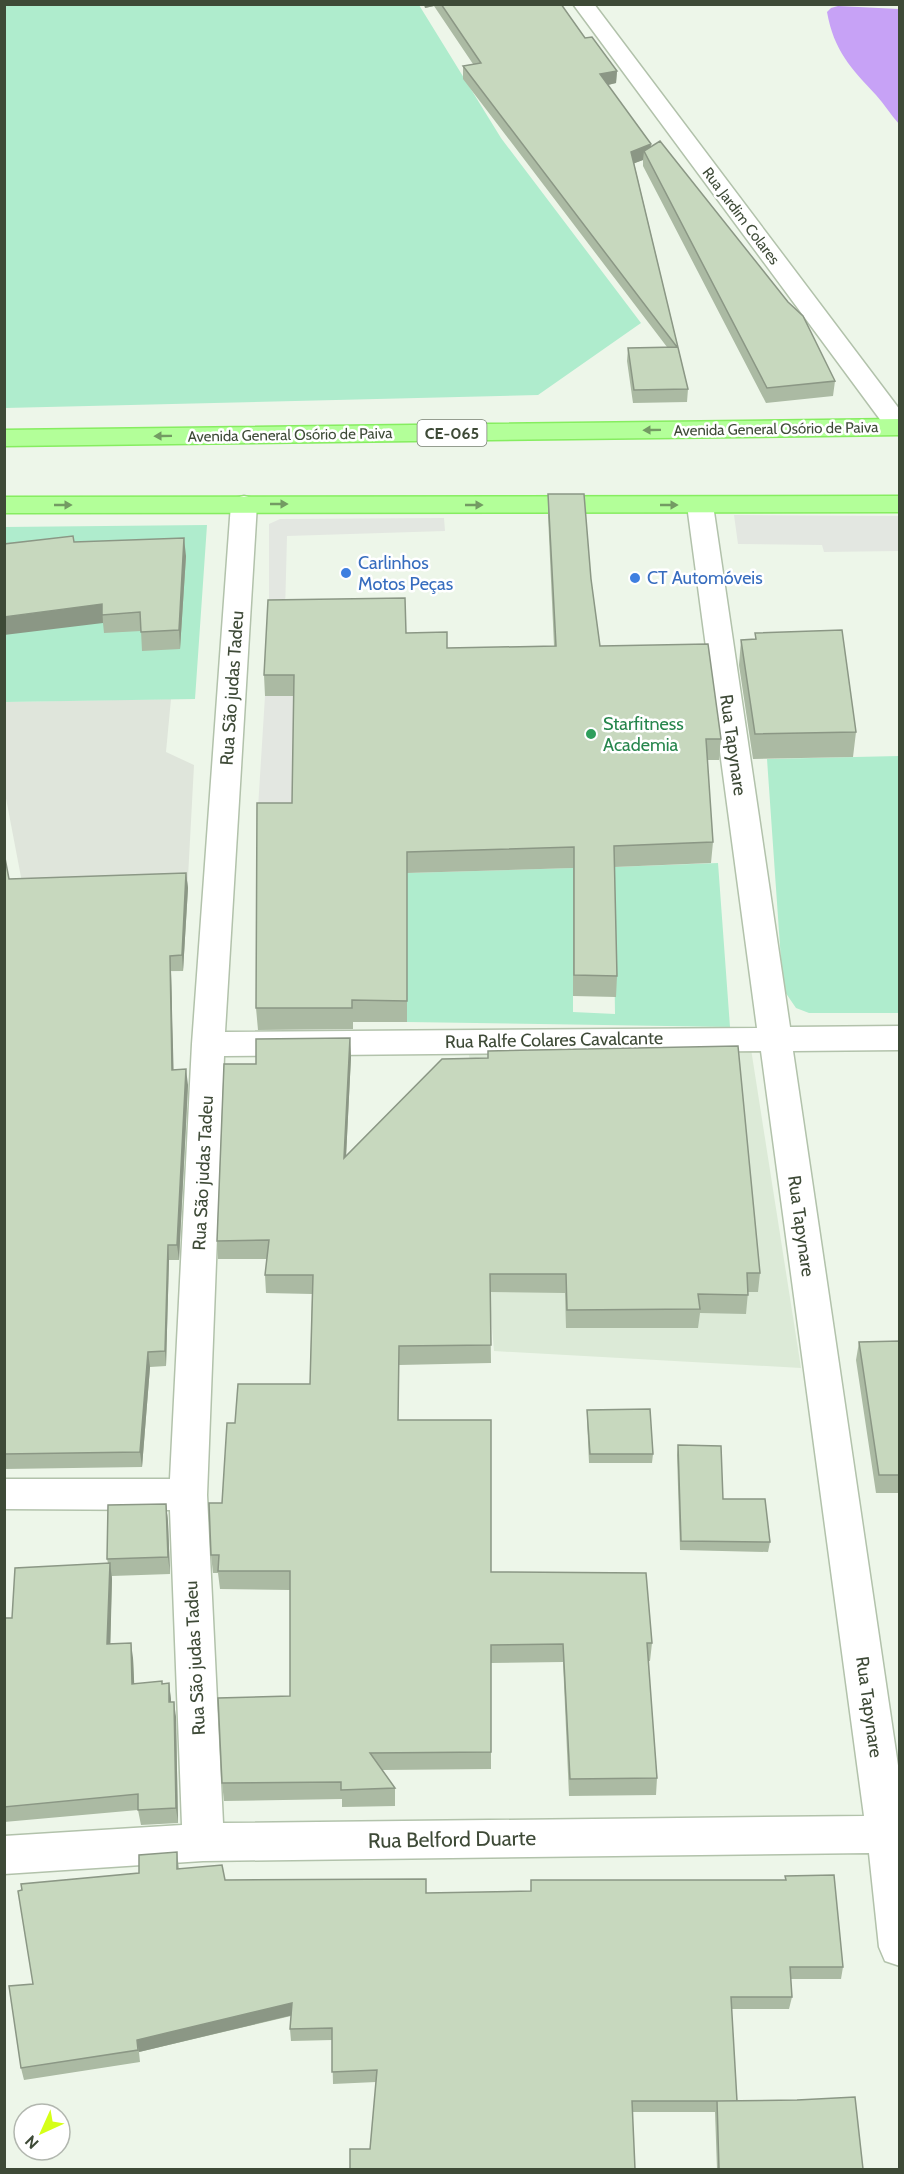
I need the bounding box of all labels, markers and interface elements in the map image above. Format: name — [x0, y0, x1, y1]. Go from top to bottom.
street label: Rua Jardim Colares — [699, 164, 783, 268]
street label: Avenida General Osório de Paiva — [674, 418, 879, 440]
road number: CE-065 — [418, 420, 486, 446]
street label: Avenida General Osório de Paiva — [188, 424, 393, 446]
one-way arrow — [643, 426, 662, 435]
one-way arrow — [154, 432, 173, 441]
one-way arrow — [269, 499, 288, 509]
one-way arrow — [53, 500, 72, 510]
one-way arrow — [464, 500, 483, 510]
one-way arrow — [659, 500, 678, 510]
place label: Carlinhos Motos Peças — [358, 552, 453, 595]
marker: Carlinhos Motos Peças — [339, 566, 353, 580]
place label: CT Automóveis — [647, 567, 763, 589]
marker: CT Automóveis — [628, 571, 642, 585]
street label: Rua São judas Tadeu — [216, 610, 248, 766]
street label: Rua Tapynare — [715, 693, 751, 797]
place label: Starfitness Academia — [603, 713, 684, 756]
marker: Starfitness Academia — [584, 727, 598, 741]
street label: Rua Ralfe Colares Cavalcante — [445, 1027, 663, 1053]
street label: Rua São judas Tadeu — [188, 1095, 218, 1251]
street label: Rua Tapynare — [783, 1174, 819, 1278]
street label: Rua São judas Tadeu — [180, 1580, 210, 1736]
street label: Rua Tapynare — [851, 1655, 887, 1759]
street label: Rua Belford Duarte — [368, 1825, 537, 1853]
north arrow — [12, 2102, 72, 2162]
text: N — [21, 2132, 42, 2153]

